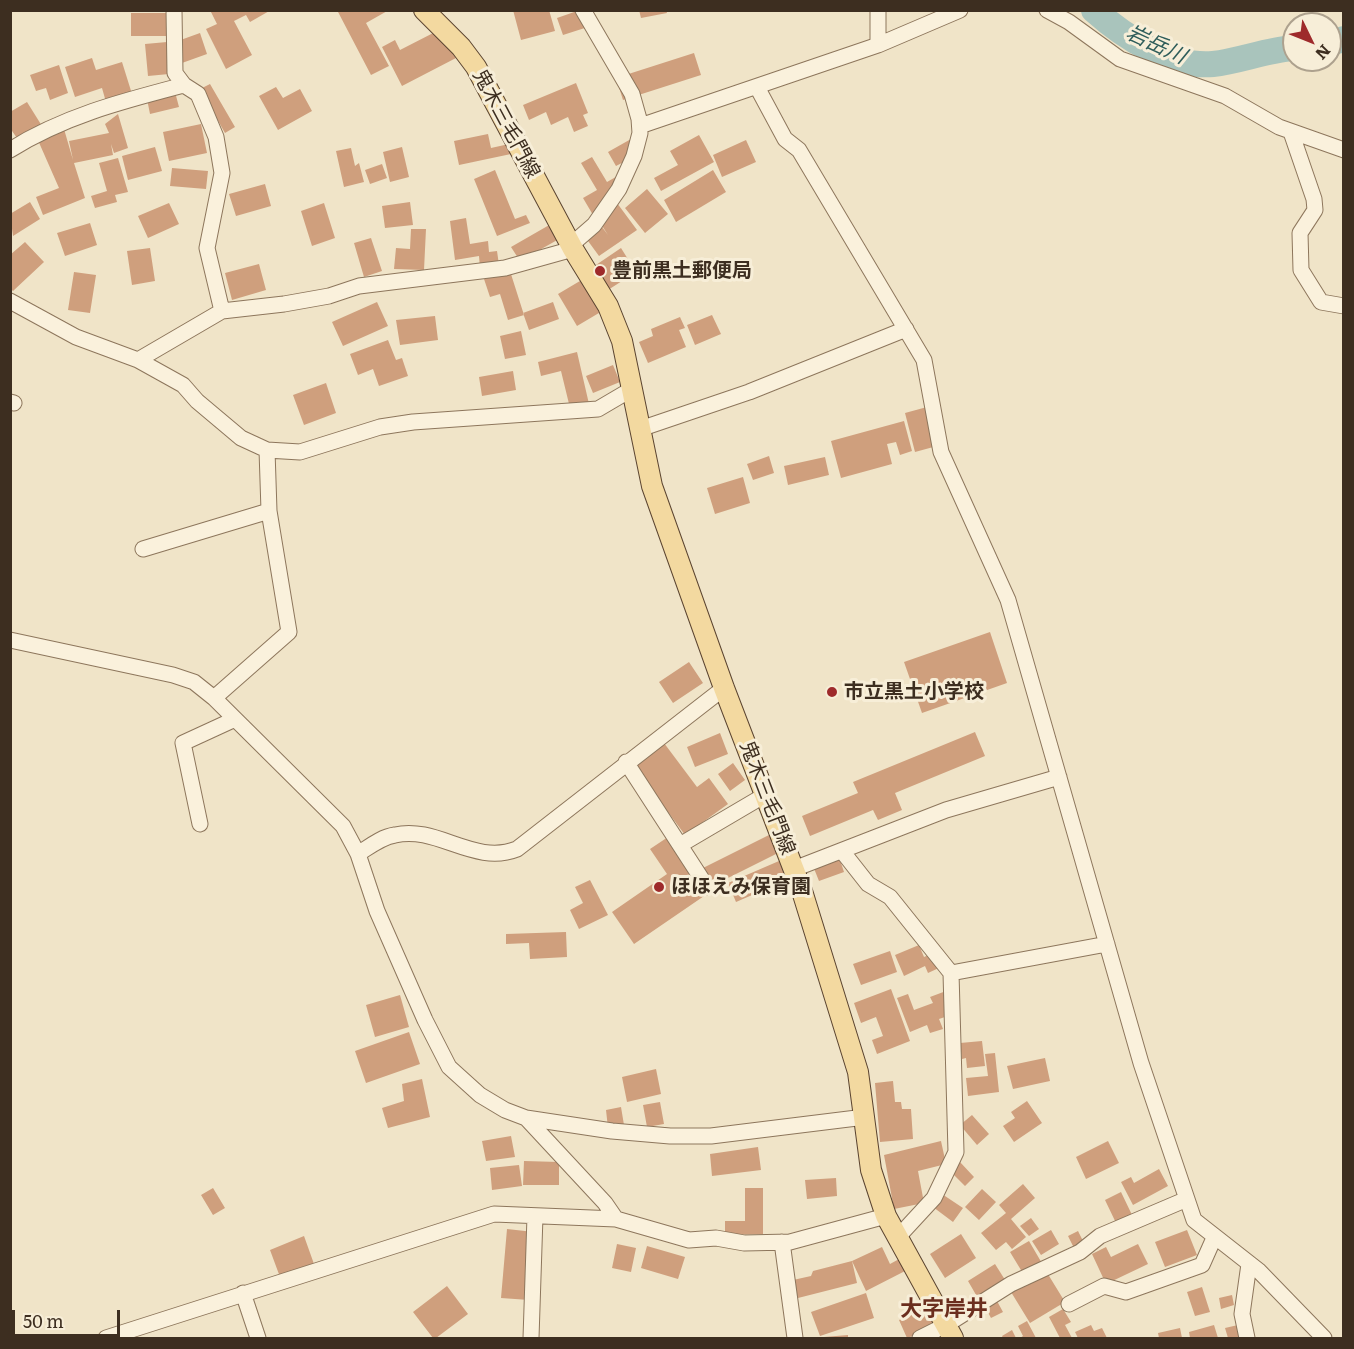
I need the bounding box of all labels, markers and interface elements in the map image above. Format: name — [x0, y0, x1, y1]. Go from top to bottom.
north arrow — [1282, 12, 1342, 72]
water label: 岩岳川 — [1122, 20, 1190, 70]
text: N — [1310, 40, 1337, 66]
street label: 鬼木三毛門線 — [467, 65, 545, 183]
place label: 豊前黒土郵便局 — [612, 259, 752, 283]
marker: 豊前黒土郵便局 — [593, 264, 607, 278]
place label: 市立黒土小学校 — [844, 680, 984, 704]
marker: 市立黒土小学校 — [825, 685, 839, 699]
street label: 鬼木三毛門線 — [734, 738, 800, 858]
place label: ほほえみ保育園 — [671, 875, 811, 899]
marker: ほほえみ保育園 — [652, 880, 666, 894]
district label: 大字岸井 — [900, 1297, 988, 1323]
scale bar — [15, 1298, 123, 1336]
text: 50 m — [23, 1307, 64, 1334]

